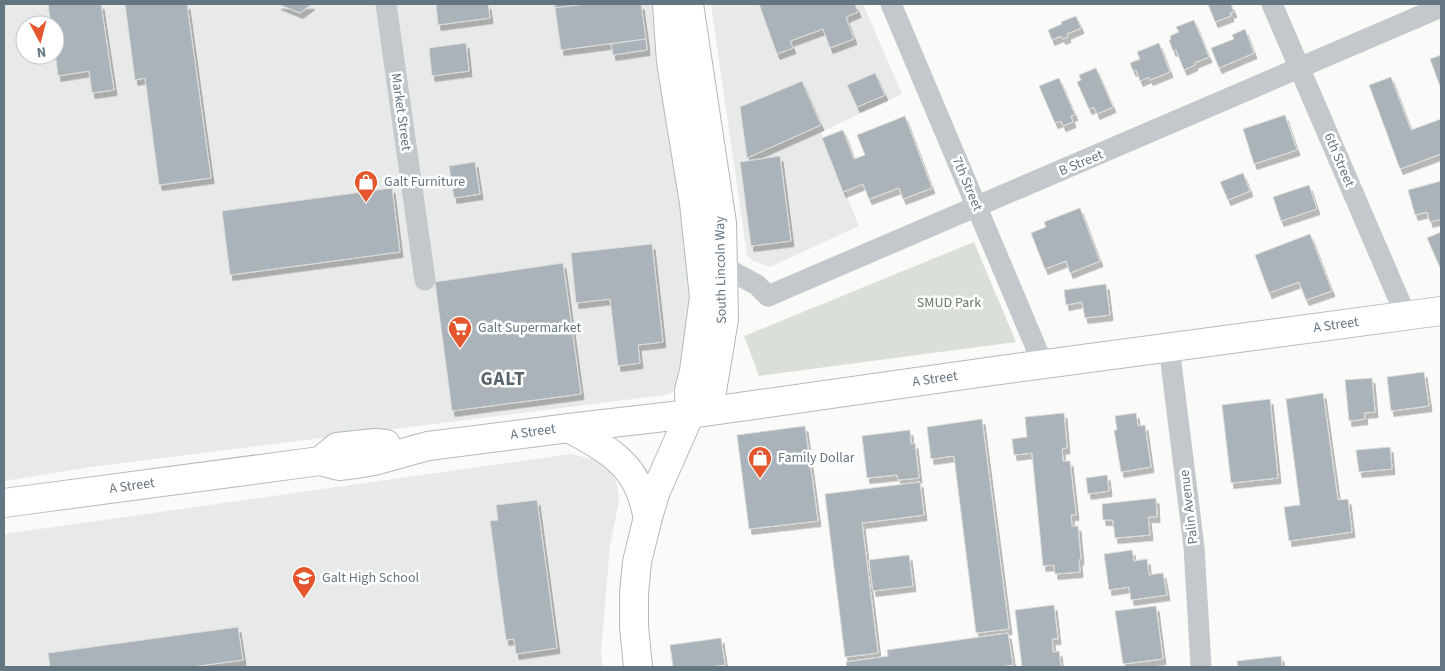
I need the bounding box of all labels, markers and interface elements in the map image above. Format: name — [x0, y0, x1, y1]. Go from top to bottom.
north arrow — [15, 15, 65, 65]
text: N — [36, 41, 47, 62]
street label: Market Street — [386, 72, 416, 152]
street label: 6th Street — [1319, 130, 1359, 190]
street label: B Street — [1056, 145, 1106, 181]
street label: 7th Street — [947, 154, 987, 214]
shop icon: Galt Furniture — [353, 169, 379, 203]
place label: Galt Furniture — [384, 172, 465, 192]
street label: South Lincoln Way — [710, 215, 732, 324]
park label: SMUD Park — [917, 293, 981, 313]
street label: A Street — [1312, 312, 1360, 338]
supermarket icon: Galt Supermarket — [447, 315, 473, 349]
place label: Galt Supermarket — [478, 318, 581, 338]
district label: GALT — [481, 366, 525, 393]
street label: A Street — [911, 366, 959, 392]
street label: A Street — [509, 419, 557, 445]
shop icon: Family Dollar — [747, 445, 773, 479]
place label: Family Dollar — [778, 448, 855, 468]
street label: Palin Avenue — [1174, 469, 1203, 545]
street label: A Street — [108, 473, 156, 499]
school or university icon: Galt High School — [291, 565, 317, 599]
place label: Galt High School — [322, 568, 419, 588]

